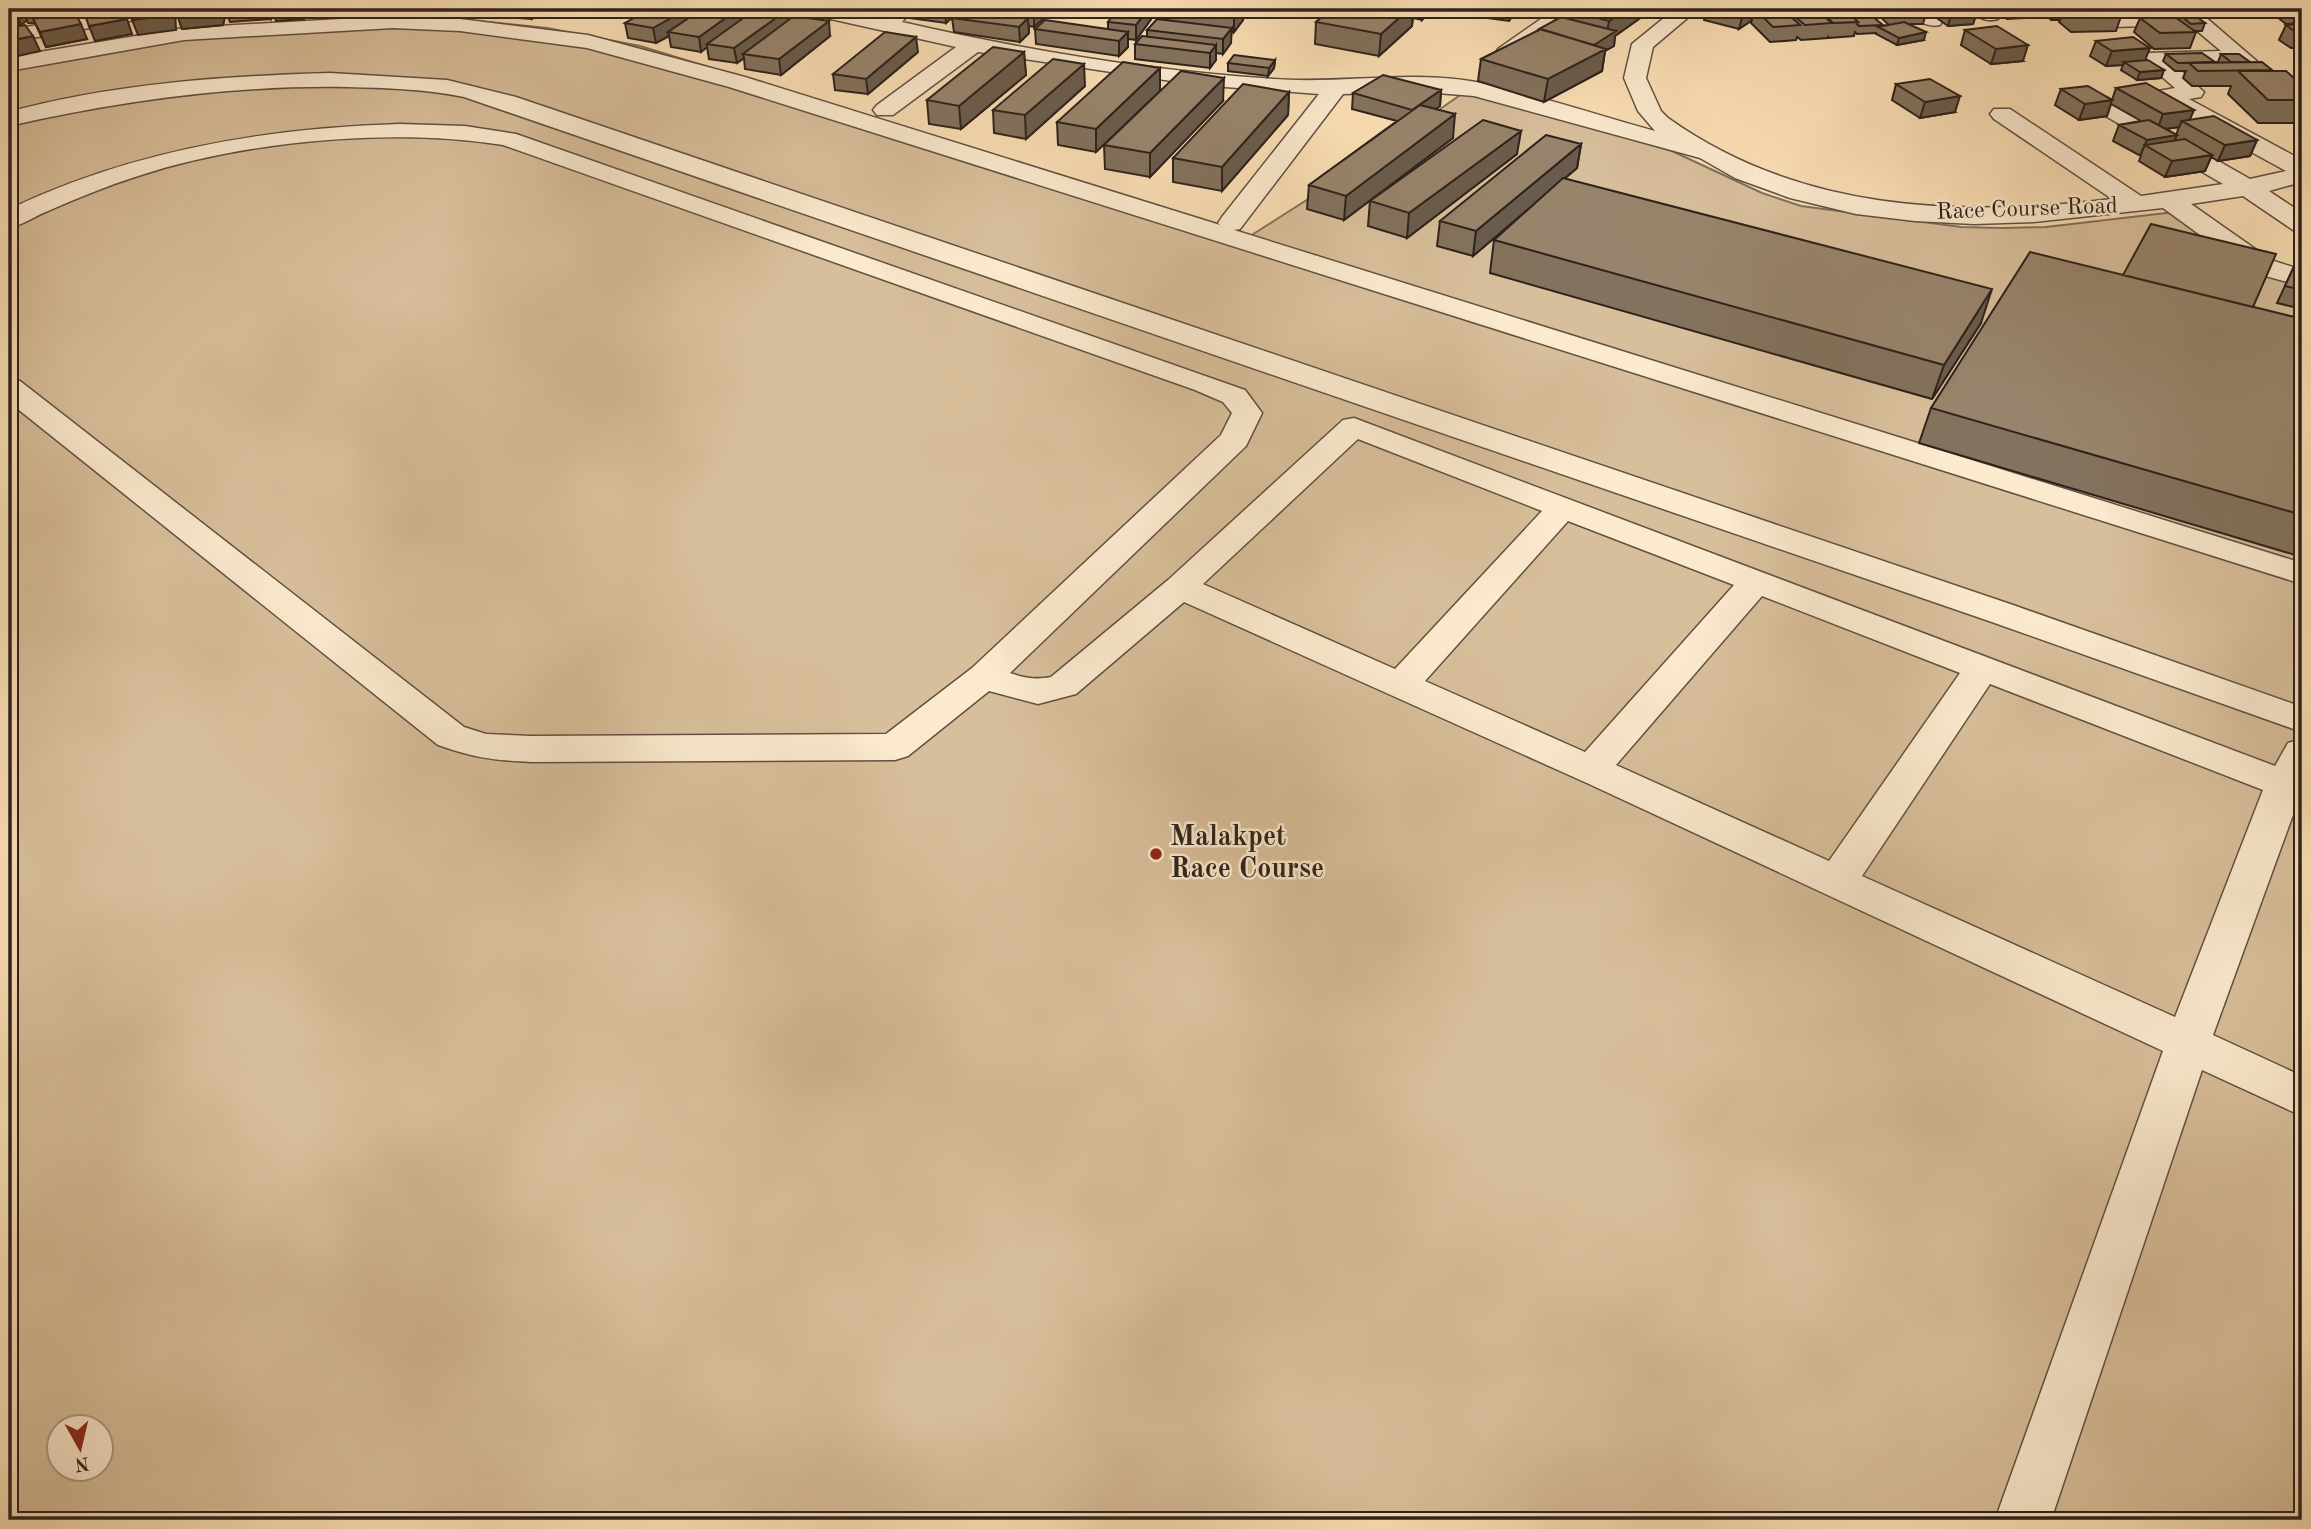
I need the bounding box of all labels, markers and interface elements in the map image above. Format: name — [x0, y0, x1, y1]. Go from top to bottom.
street label: Race Course Road — [1936, 194, 2118, 224]
place label: Malakpet Race Course — [1170, 824, 1324, 884]
marker: Malakpet Race Course — [1148, 846, 1164, 862]
north arrow — [46, 1414, 116, 1484]
text: N — [73, 1452, 91, 1473]

